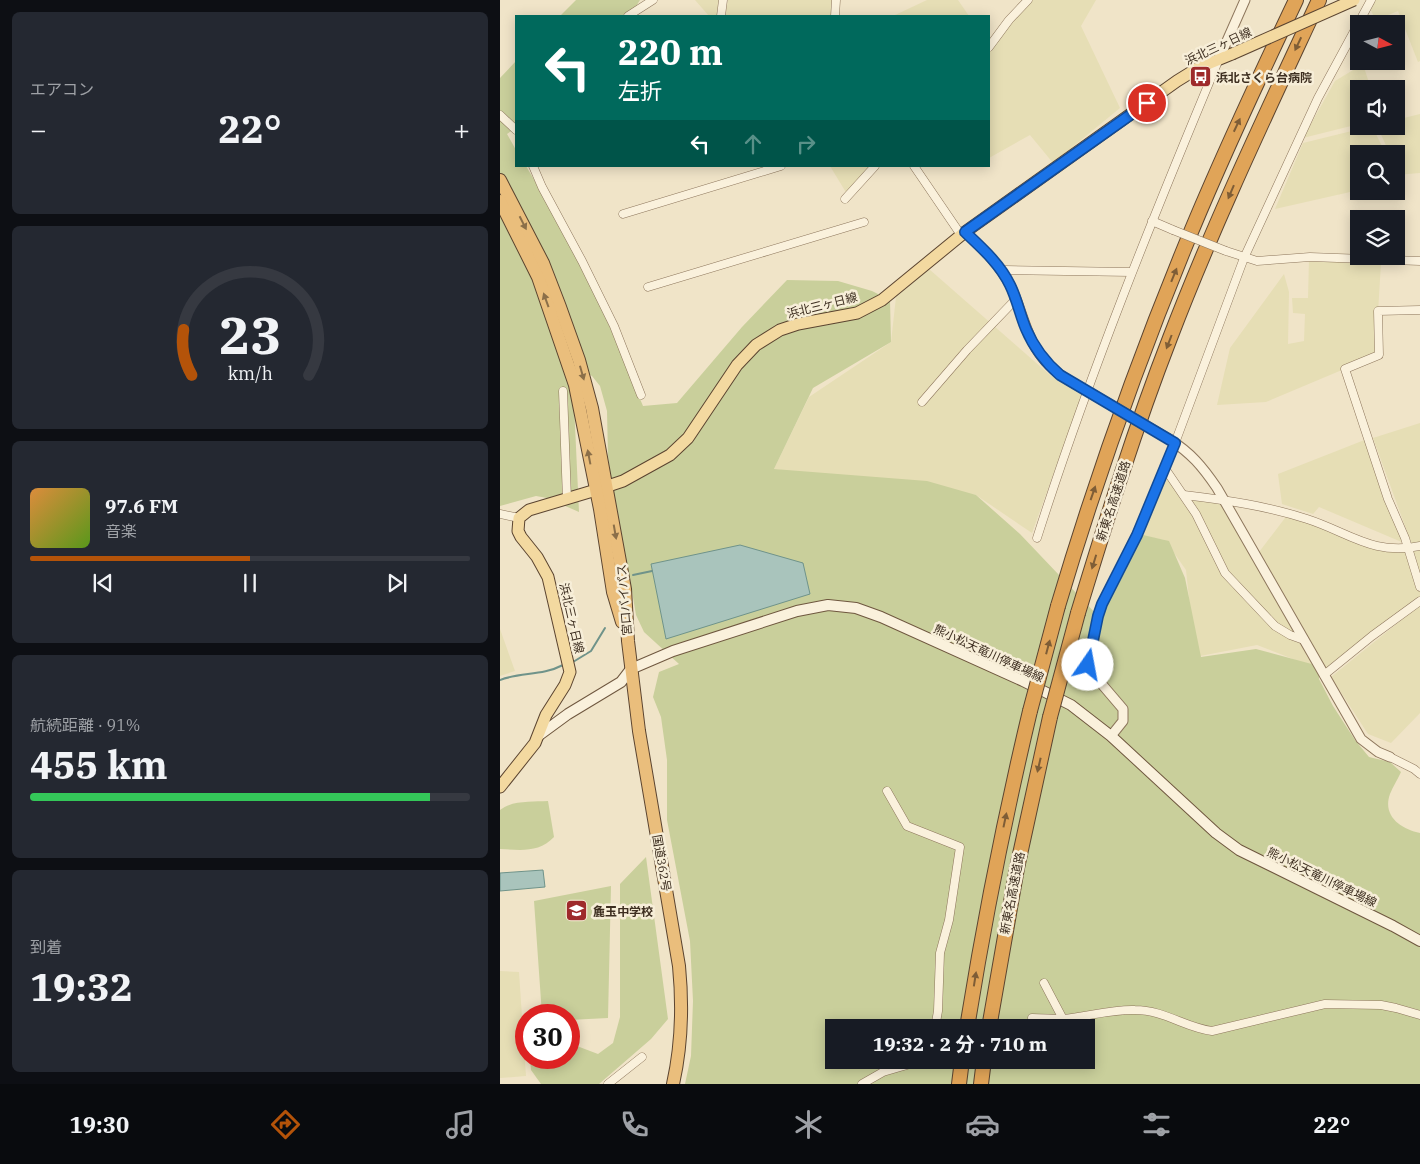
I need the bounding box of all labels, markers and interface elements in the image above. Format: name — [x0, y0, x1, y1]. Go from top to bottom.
north arrow — [1350, 15, 1405, 70]
map controls — [1350, 15, 1405, 265]
street label: 浜北三ヶ日線 — [1182, 24, 1254, 68]
text: 220 m — [618, 29, 723, 75]
icon: left — [535, 35, 600, 100]
one-way arrow — [1294, 37, 1302, 51]
bus stop icon: 浜北さくら台病院 — [1188, 65, 1212, 89]
place label: 浜北さくら台病院 — [1216, 70, 1312, 85]
text: 左折 — [618, 76, 662, 105]
text: エアコン — [30, 79, 94, 99]
button: sound — [1350, 80, 1405, 135]
pin — [1126, 82, 1168, 124]
icon: arrive — [1133, 89, 1161, 117]
text: 22° — [218, 104, 282, 153]
text: − — [30, 111, 47, 148]
text: + — [453, 111, 470, 148]
one-way arrow — [1234, 118, 1242, 132]
icon: left — [686, 130, 714, 158]
icon: ahead — [739, 130, 767, 158]
icon: right — [792, 130, 820, 158]
button: search — [1350, 145, 1405, 200]
one-way arrow — [1226, 185, 1234, 199]
button: layers — [1350, 210, 1405, 265]
one-way arrow — [519, 215, 527, 230]
one-way arrow — [1170, 268, 1178, 282]
street label: 浜北三ヶ日線 — [785, 289, 859, 321]
one-way arrow — [542, 293, 549, 308]
text: 23 — [219, 301, 281, 368]
one-way arrow — [1165, 335, 1173, 350]
text: km/h — [227, 362, 273, 385]
one-way arrow — [579, 366, 587, 381]
one-way arrow — [585, 448, 593, 464]
street label: 新東名高速道路 — [1093, 459, 1133, 543]
one-way arrow — [1090, 485, 1098, 500]
text: 97.6 FM — [105, 494, 178, 518]
text: 音楽 — [105, 521, 137, 541]
one-way arrow — [612, 525, 620, 541]
one-way arrow — [1089, 555, 1097, 570]
street label: 宮口バイパス — [613, 564, 635, 636]
icon: previous — [89, 569, 117, 597]
icon: pause — [236, 569, 264, 597]
icon: next — [383, 569, 411, 597]
street label: 浜北三ヶ日線 — [557, 581, 587, 655]
street label: 熊小松天竜川停車場線 — [931, 621, 1047, 685]
position arrow — [1061, 638, 1113, 690]
one-way arrow — [1044, 639, 1052, 654]
text: 航続距離 · 91% — [30, 715, 140, 735]
text: 455 km — [30, 740, 168, 789]
one-way arrow — [1035, 757, 1043, 772]
one-way arrow — [1001, 812, 1009, 827]
street label: 国道362号 — [650, 833, 674, 893]
street label: 熊小松天竜川停車場線 — [1265, 844, 1379, 910]
street label: 新東名高速道路 — [997, 850, 1027, 936]
school or university icon: 麁玉中学校 — [565, 899, 589, 923]
place label: 麁玉中学校 — [593, 904, 653, 919]
text: 到着 — [30, 937, 62, 957]
text: 19:32 — [30, 962, 133, 1011]
one-way arrow — [971, 971, 979, 987]
speed limit sign: 30 — [515, 1004, 580, 1069]
text: 19:32 · 2 分 · 710 m — [873, 1032, 1047, 1056]
icon: directions — [268, 1107, 303, 1142]
icon: music — [443, 1107, 478, 1142]
icon: phone — [617, 1107, 652, 1142]
icon: climate — [791, 1107, 826, 1142]
icon: car — [965, 1107, 1000, 1142]
icon: filters — [1139, 1107, 1174, 1142]
text: 19:30 — [70, 1110, 129, 1139]
text: 22° — [1314, 1110, 1350, 1139]

